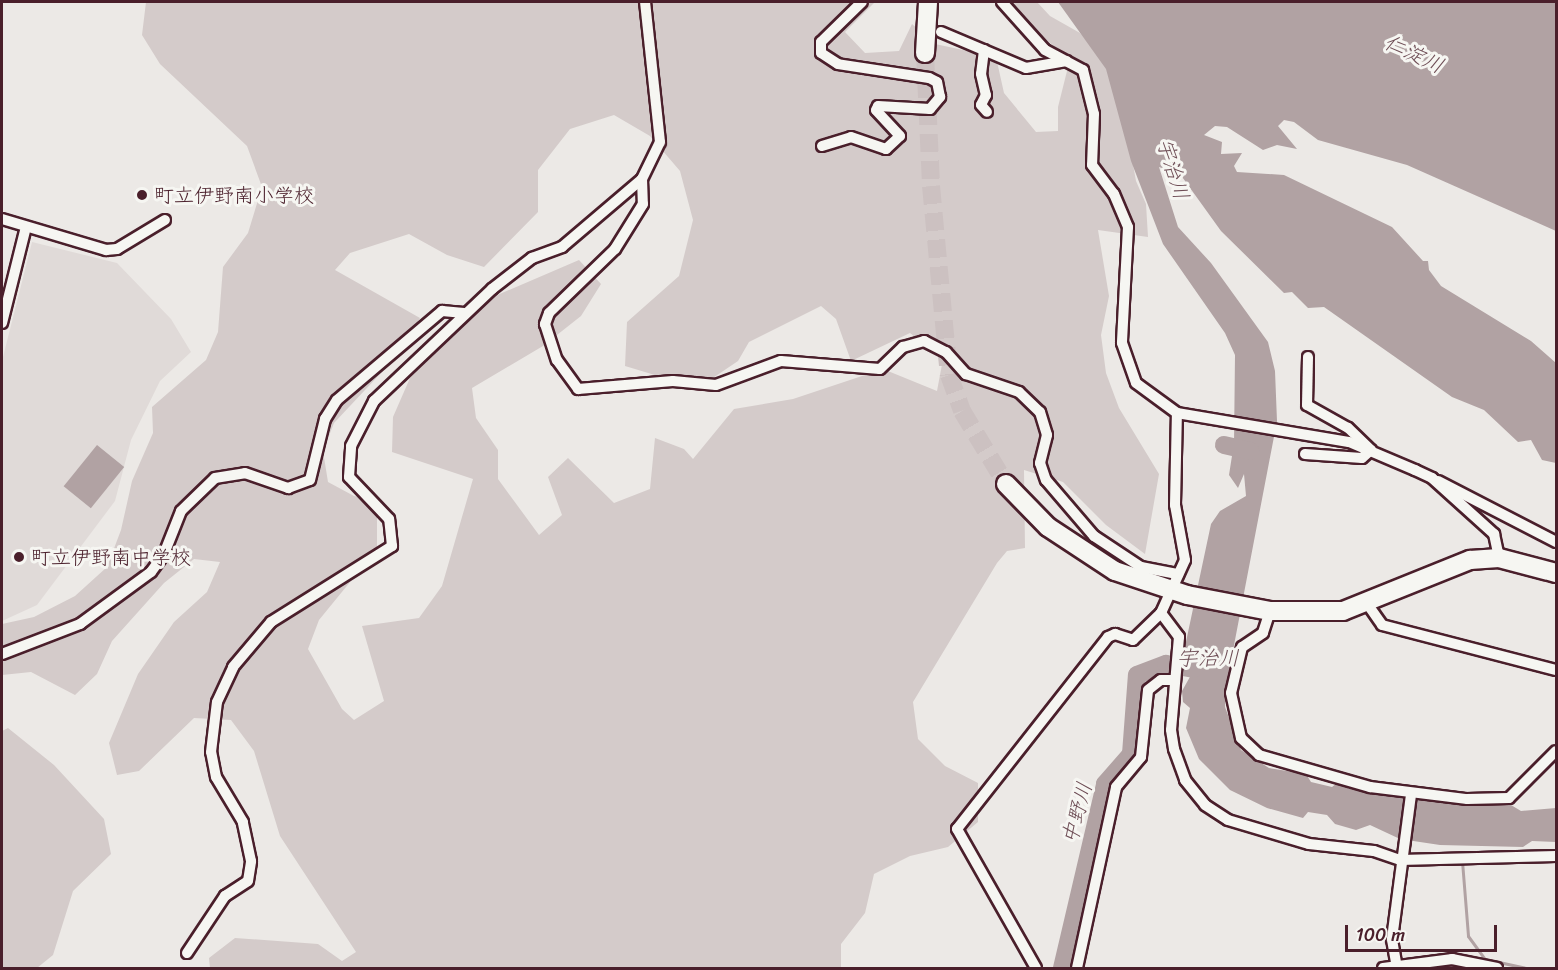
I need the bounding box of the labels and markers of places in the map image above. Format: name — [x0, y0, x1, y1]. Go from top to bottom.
place label: 町立伊野南小学校 — [154, 183, 314, 207]
marker: 町立伊野南小学校 — [135, 188, 149, 202]
place label: 町立伊野南中学校 — [31, 545, 191, 569]
marker: 町立伊野南中学校 — [12, 550, 26, 564]

